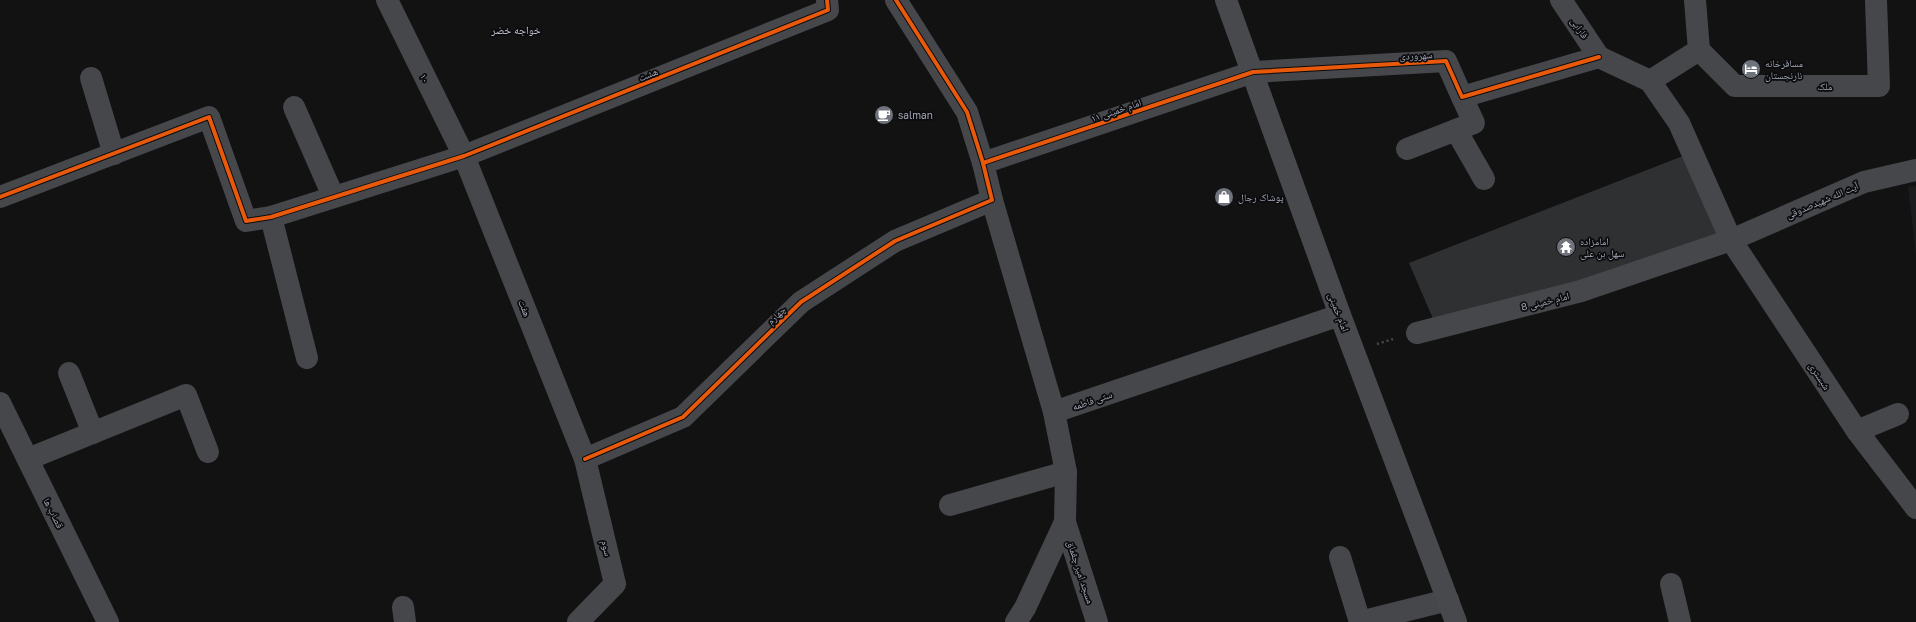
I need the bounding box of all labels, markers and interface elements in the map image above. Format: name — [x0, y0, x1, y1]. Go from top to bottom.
street label: فارابی — [1568, 15, 1591, 41]
district label: خواجه خضر — [490, 23, 541, 36]
street label: سهروردی — [1399, 48, 1433, 63]
place label: مسافرخانه نارنجستان — [1765, 57, 1804, 82]
hotel icon: مسافرخانه نارنجستان — [1740, 58, 1762, 80]
street label: هشت — [637, 65, 659, 83]
street label: ۱۰ — [418, 71, 432, 85]
street label: ملک — [1818, 80, 1833, 92]
street label: امام خمینی ۱۱ — [1089, 96, 1143, 126]
cafe icon: salman — [873, 104, 895, 126]
place label: salman — [898, 109, 933, 121]
street label: آیت الله شهیدصدوقی — [1784, 179, 1861, 222]
shop icon: پوشاک رجال — [1213, 186, 1235, 208]
place label: پوشاک رجال — [1238, 191, 1284, 204]
place label: امامزاده سهل بن علی — [1580, 235, 1625, 260]
temple icon: امامزاده سهل بن علی — [1555, 236, 1577, 258]
street label: امام خمینی 8 — [1520, 289, 1571, 315]
street label: امام خمینی — [1324, 291, 1352, 334]
street label: هفت — [516, 298, 534, 318]
street label: چهارم — [764, 303, 790, 328]
street label: شبستری — [1806, 360, 1833, 393]
street label: ستی فاطمه — [1070, 387, 1114, 413]
street label: قصاب ها — [41, 496, 67, 530]
street label: سوم — [597, 539, 615, 558]
street label: مسجد امیر چقماق — [1064, 539, 1097, 606]

